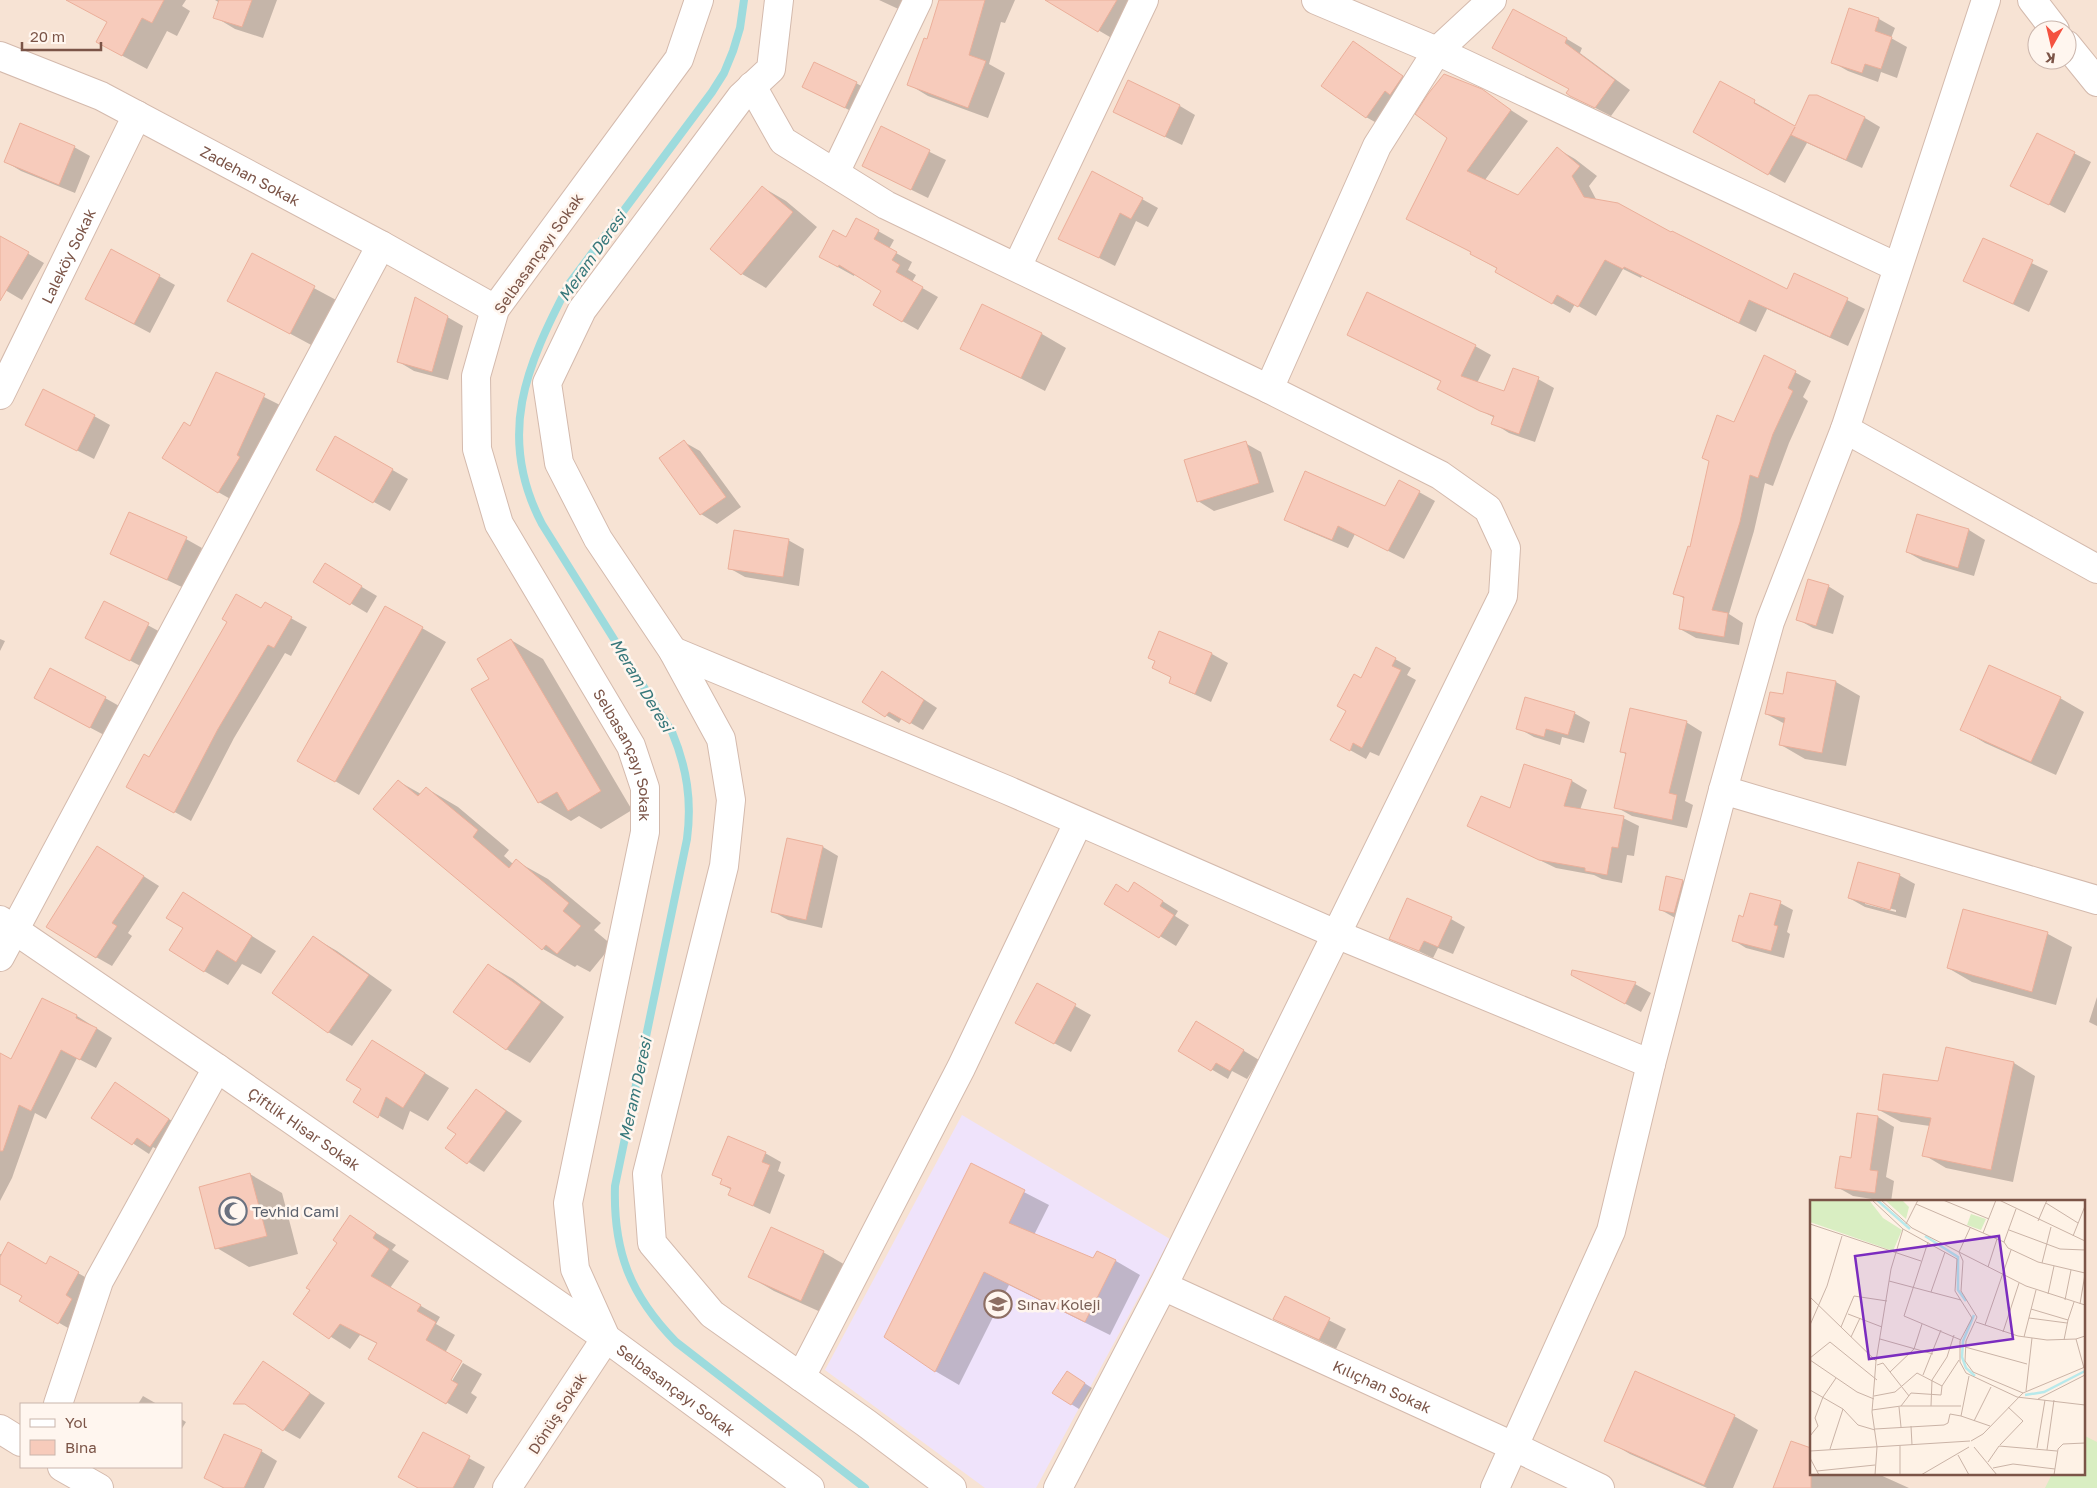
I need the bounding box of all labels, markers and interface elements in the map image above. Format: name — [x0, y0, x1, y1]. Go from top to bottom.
scale bar — [22, 20, 101, 52]
north arrow — [2027, 20, 2077, 70]
text: 20 m — [30, 27, 65, 45]
text: K — [2044, 49, 2056, 67]
street label: Zadehan Sokak — [198, 142, 304, 210]
street label: Selbasançayı Sokak — [490, 189, 587, 317]
street label: Laleköy Sokak — [37, 205, 99, 306]
water label: Meram Deresi — [554, 206, 631, 305]
water label: Meram Deresi — [606, 635, 678, 737]
street label: Selbasançayı Sokak — [590, 685, 654, 822]
water label: Meram Deresi — [614, 1034, 656, 1142]
street label: Çiftlik Hisar Sokak — [245, 1083, 364, 1174]
mosque icon: Tevhid Cami — [218, 1196, 248, 1226]
inset map — [1810, 1200, 2084, 1476]
place label: Tevhid Cami — [252, 1202, 339, 1220]
school or university icon: Sınav Koleji — [983, 1289, 1013, 1319]
place label: Sınav Koleji — [1017, 1295, 1101, 1313]
street label: Selbasançayı Sokak — [613, 1340, 739, 1439]
street label: Kılıçhan Sokak — [1330, 1356, 1435, 1417]
street label: Dönüş Sokak — [524, 1369, 590, 1457]
legend — [20, 1403, 182, 1468]
text: Yol — [65, 1413, 87, 1431]
text: Bina — [65, 1438, 97, 1456]

